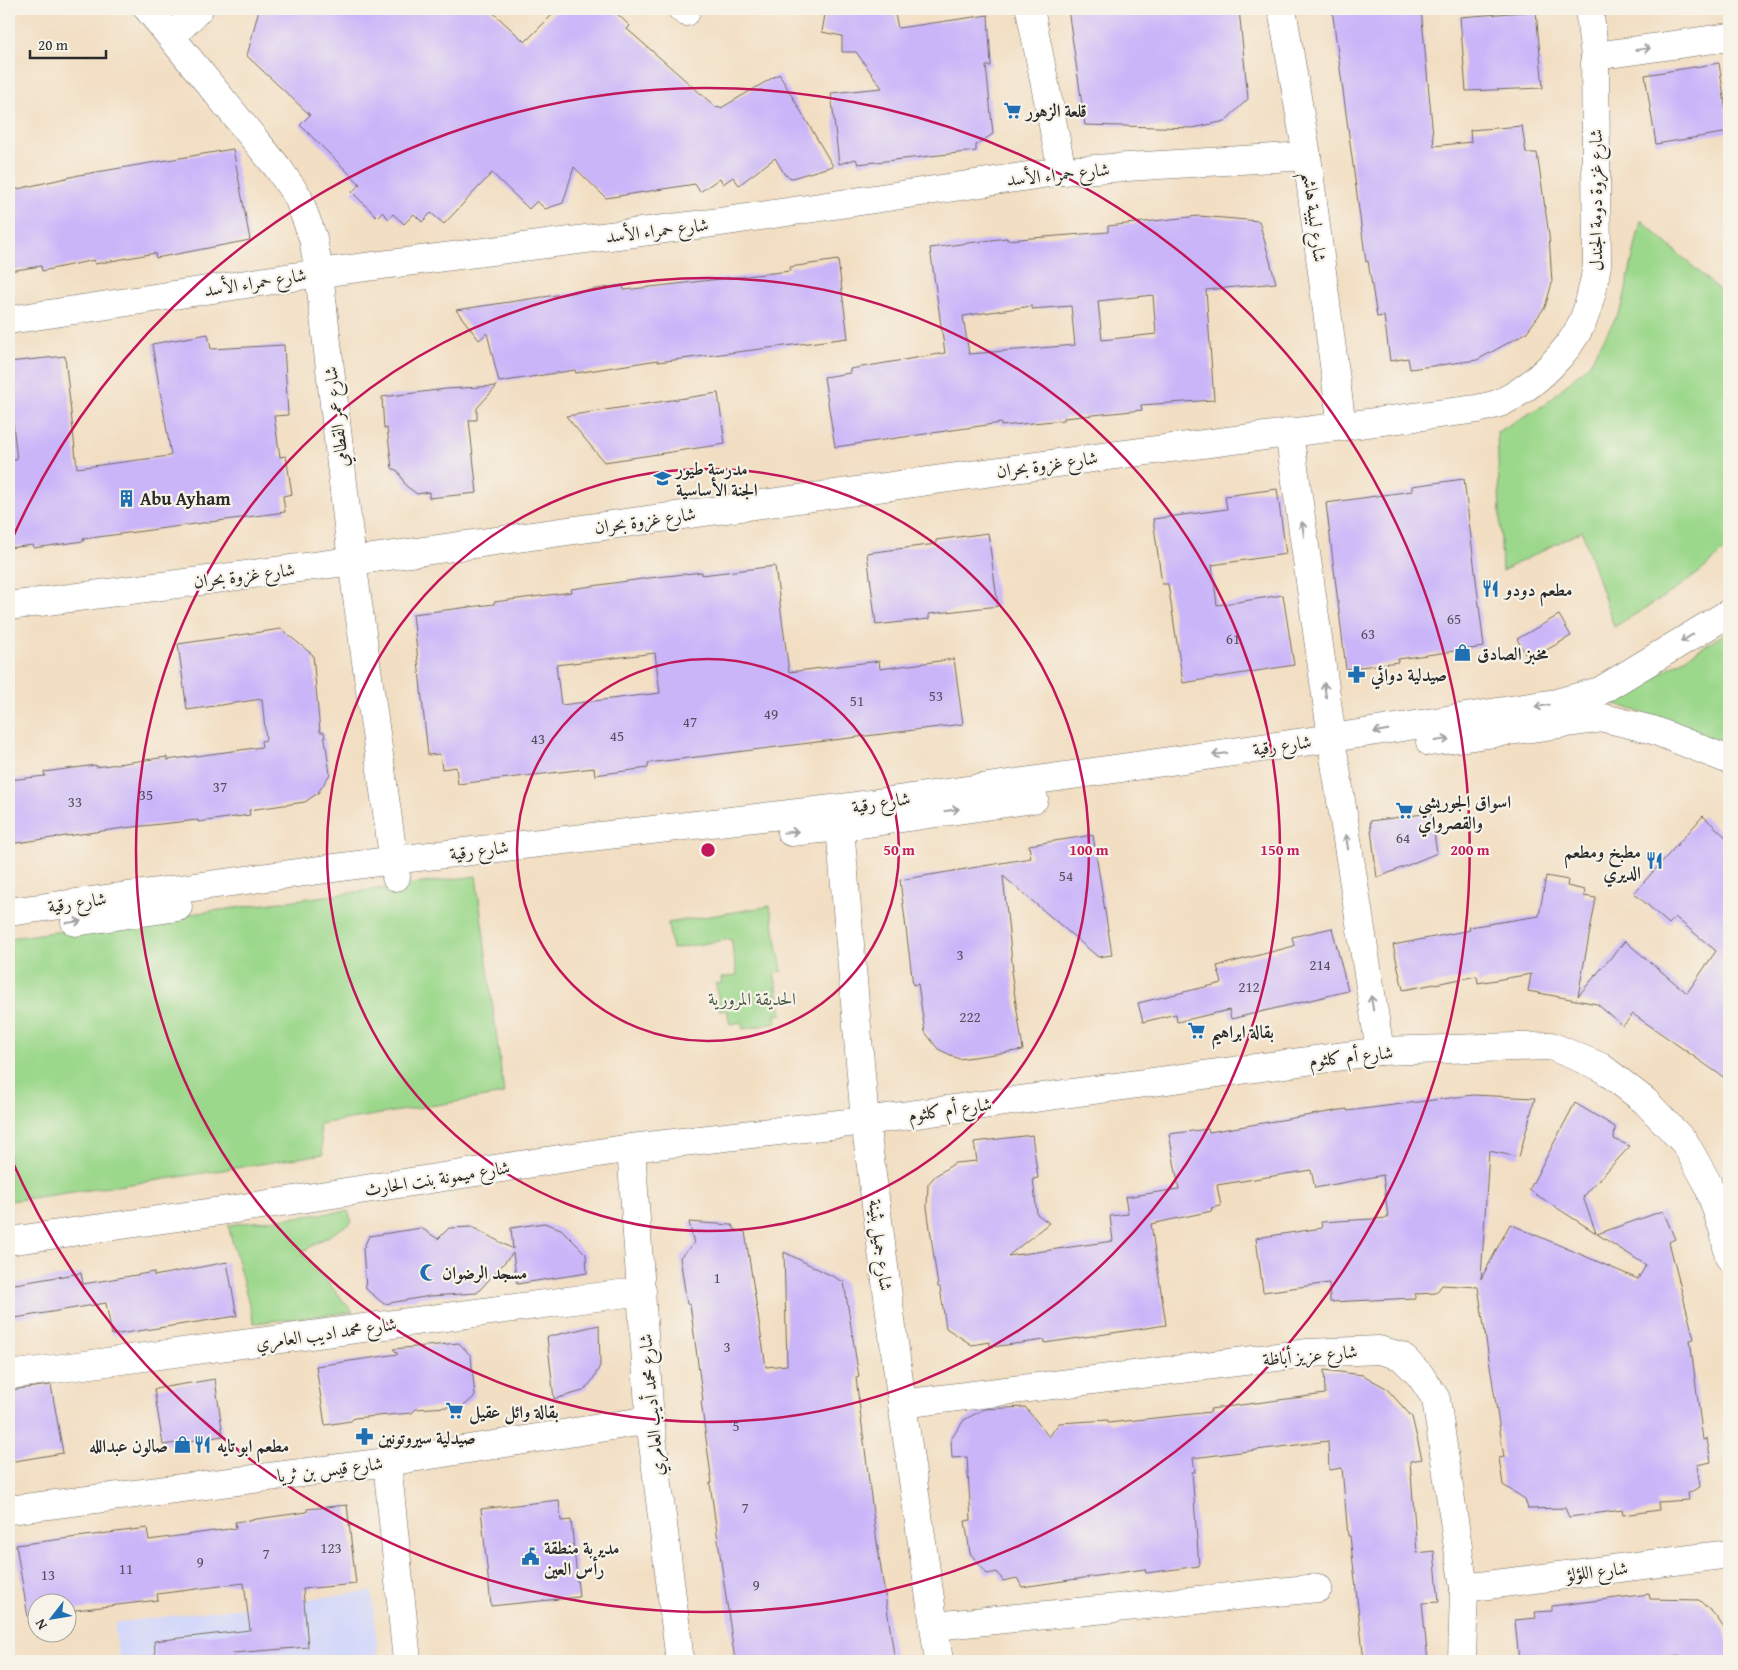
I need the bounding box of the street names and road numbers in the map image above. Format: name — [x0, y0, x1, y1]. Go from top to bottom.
street label: شارع غزوة دومة الجندل — [1582, 129, 1611, 271]
street label: شارع حمراء الأسد — [1005, 155, 1111, 195]
street label: شارع لبيبة هاشم — [1291, 170, 1334, 264]
street label: شارع حمراء الأسد — [604, 210, 710, 252]
street label: شارع حمراء الأسد — [202, 261, 308, 305]
street label: شارع عمر القطامي — [316, 365, 358, 469]
street label: شارع غزوة بحران — [995, 444, 1100, 486]
street label: شارع غزوة بحران — [593, 500, 698, 542]
street label: شارع غزوة بحران — [192, 555, 297, 597]
street label: شارع رقية — [1251, 728, 1313, 764]
street label: شارع رقية — [850, 784, 913, 822]
street label: شارع رقية — [448, 833, 510, 869]
street label: شارع رقية — [46, 885, 108, 921]
street label: شارع أم كلثوم — [1308, 1038, 1395, 1077]
street label: شارع أم كلثوم — [906, 1090, 994, 1131]
street label: شارع ميمونة بنت الحارث — [362, 1153, 512, 1205]
street label: شارع جميل بثينة — [860, 1197, 900, 1293]
street label: شارع محمد اديب العامري — [254, 1310, 399, 1358]
street label: شارع محمد أديب العامري — [631, 1333, 673, 1477]
street label: شارع عزيز أباظة — [1261, 1337, 1359, 1375]
street label: شارع قيس بن ثريا — [276, 1449, 385, 1491]
street label: شارع اللؤلؤ — [1563, 1554, 1630, 1590]

